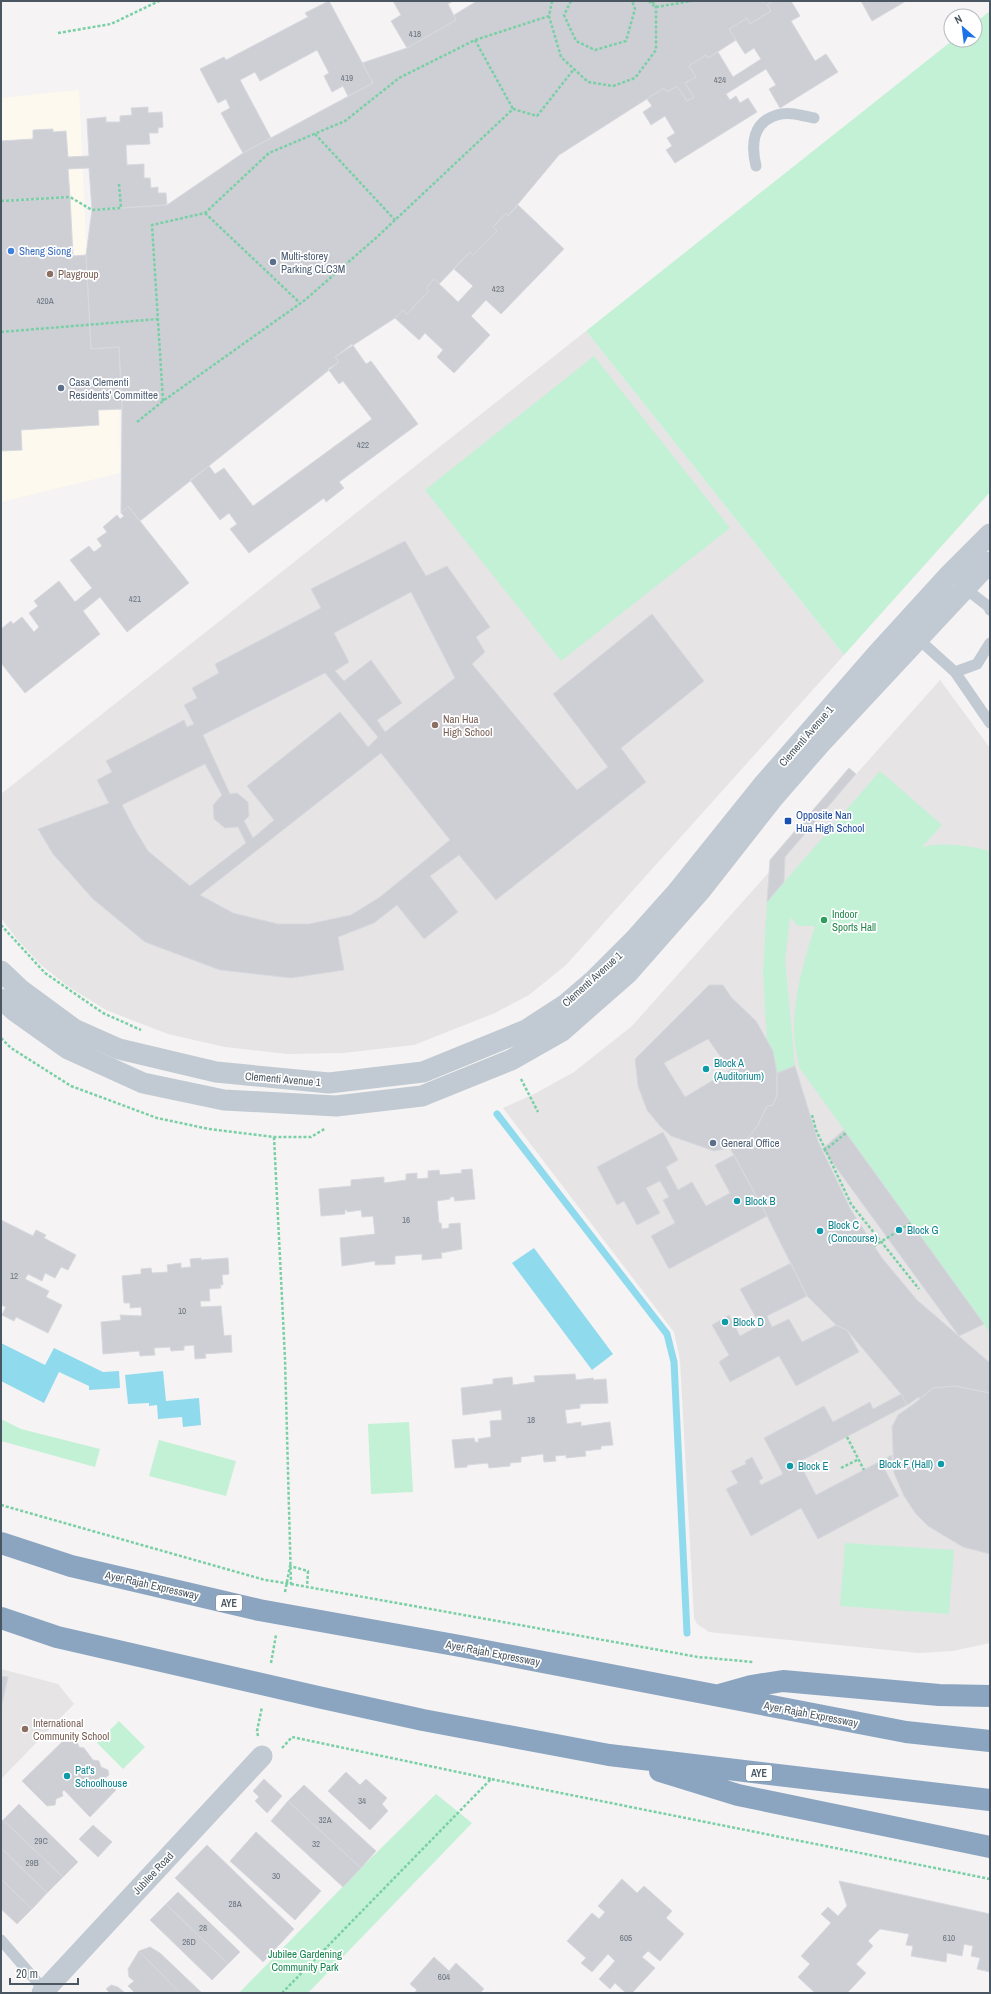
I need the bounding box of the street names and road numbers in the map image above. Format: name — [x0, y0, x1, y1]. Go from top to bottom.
street label: Clementi Avenue 1 — [776, 703, 836, 769]
street label: Clementi Avenue 1 — [559, 948, 625, 1010]
street label: Clementi Avenue 1 — [244, 1069, 322, 1089]
street label: Ayer Rajah Expressway — [103, 1567, 201, 1603]
road number: AYE — [216, 1595, 242, 1611]
street label: Ayer Rajah Expressway — [444, 1637, 542, 1669]
street label: Ayer Rajah Expressway — [762, 1698, 860, 1730]
road number: AYE — [746, 1765, 772, 1781]
street label: Jubilee Road — [130, 1849, 176, 1897]

